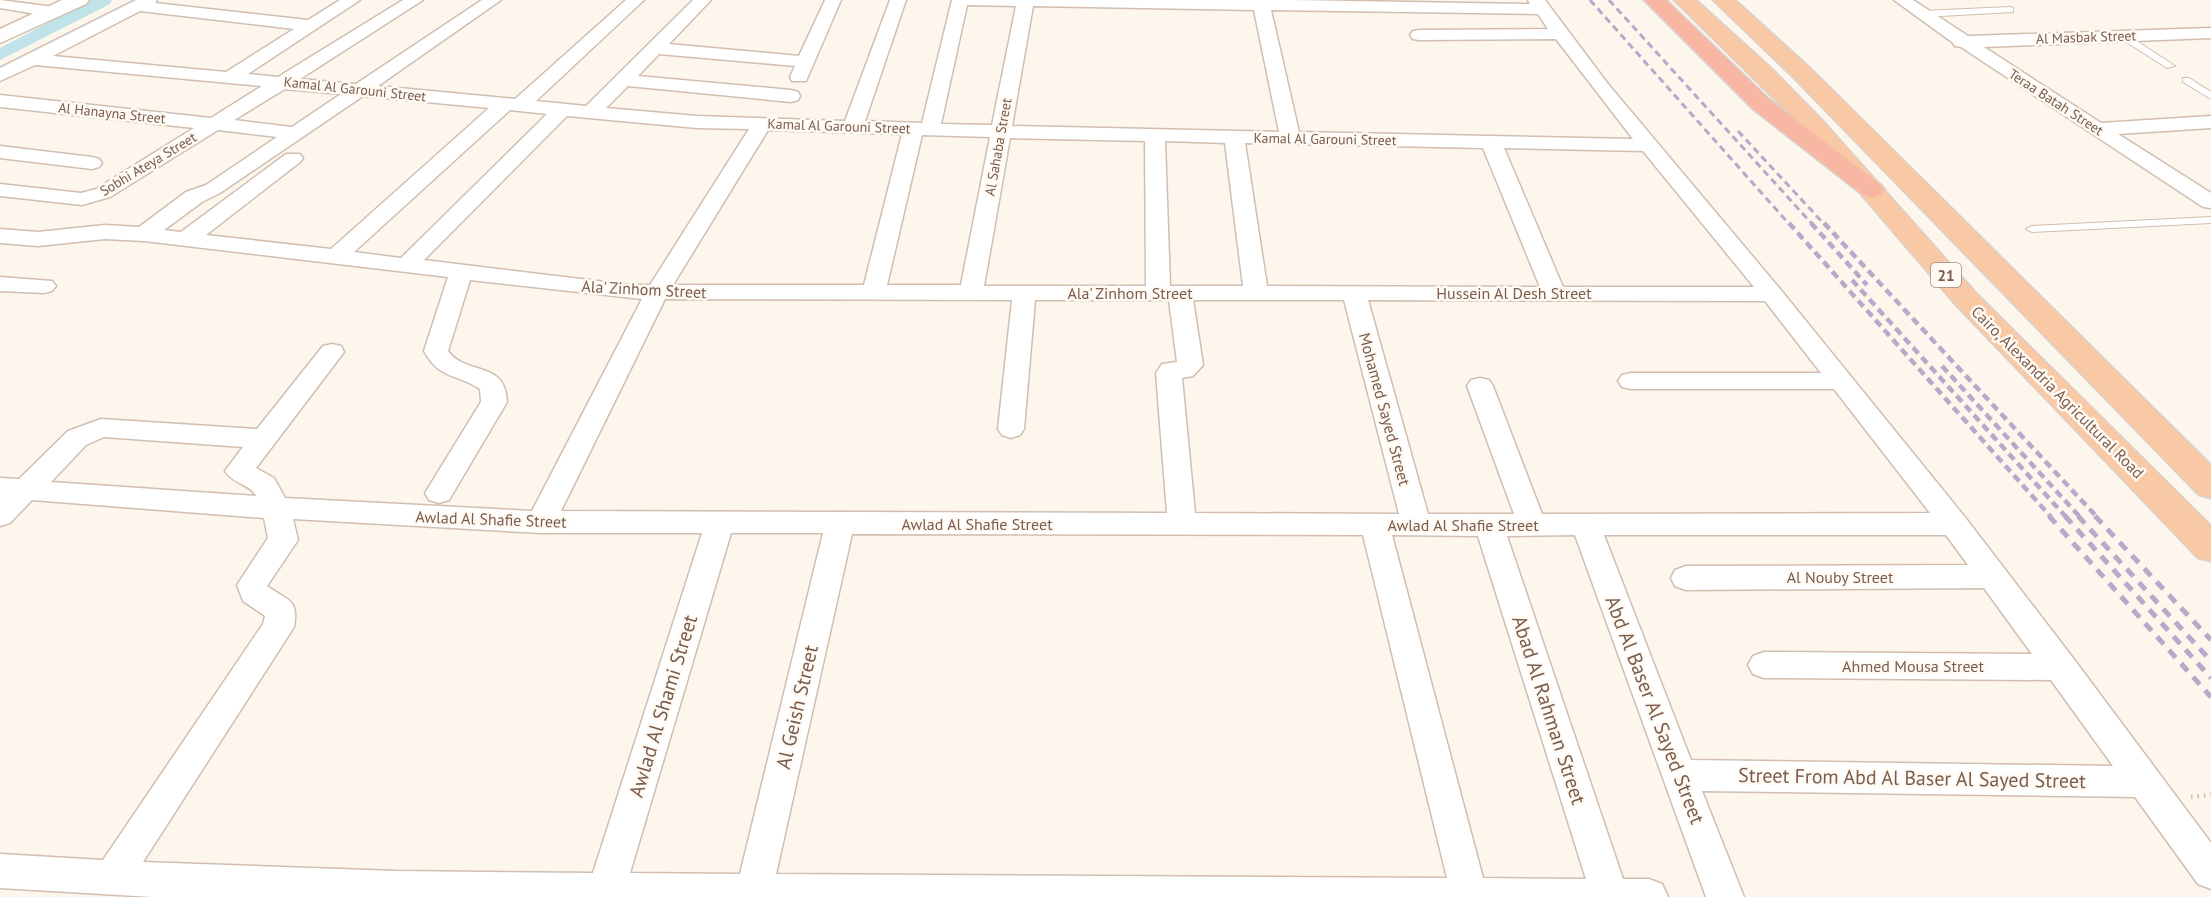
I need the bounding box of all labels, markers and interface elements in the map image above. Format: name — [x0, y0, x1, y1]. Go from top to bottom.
street label: Al Masbak Street — [2036, 26, 2137, 48]
street label: Teraa Batah Street — [2005, 65, 2107, 139]
street label: Kamal Al Garouni Street — [283, 73, 427, 105]
street label: Al Sahaba Street — [981, 96, 1016, 197]
street label: Al Hanayna Street — [58, 98, 167, 128]
street label: Kamal Al Garouni Street — [767, 115, 911, 137]
street label: Sobhi Ateya Street — [96, 128, 200, 200]
street label: Kamal Al Garouni Street — [1253, 129, 1397, 149]
road number: 21 — [1931, 263, 1961, 287]
street label: Ala' Zinhom Street — [581, 276, 708, 302]
street label: Ala' Zinhom Street — [1067, 283, 1193, 303]
street label: Hussein Al Desh Street — [1436, 283, 1592, 303]
street label: Cairo, Alexandria Agricultural Road — [1967, 301, 2149, 483]
street label: Mohamed Sayed Street — [1355, 330, 1415, 488]
street label: Awlad Al Shafie Street — [415, 506, 567, 532]
street label: Awlad Al Shafie Street — [901, 514, 1053, 534]
street label: Awlad Al Shafie Street — [1387, 515, 1539, 535]
street label: Al Nouby Street — [1787, 567, 1894, 587]
street label: Abd Al Baser Al Sayed Street — [1599, 592, 1711, 828]
street label: Awlad Al Shami Street — [623, 611, 703, 800]
street label: Abad Al Rahman Street — [1506, 612, 1592, 808]
street label: Al Geish Street — [770, 642, 824, 772]
street label: Ahmed Mousa Street — [1842, 656, 1984, 676]
street label: Street From Abd Al Baser Al Sayed Street — [1738, 762, 2086, 794]

